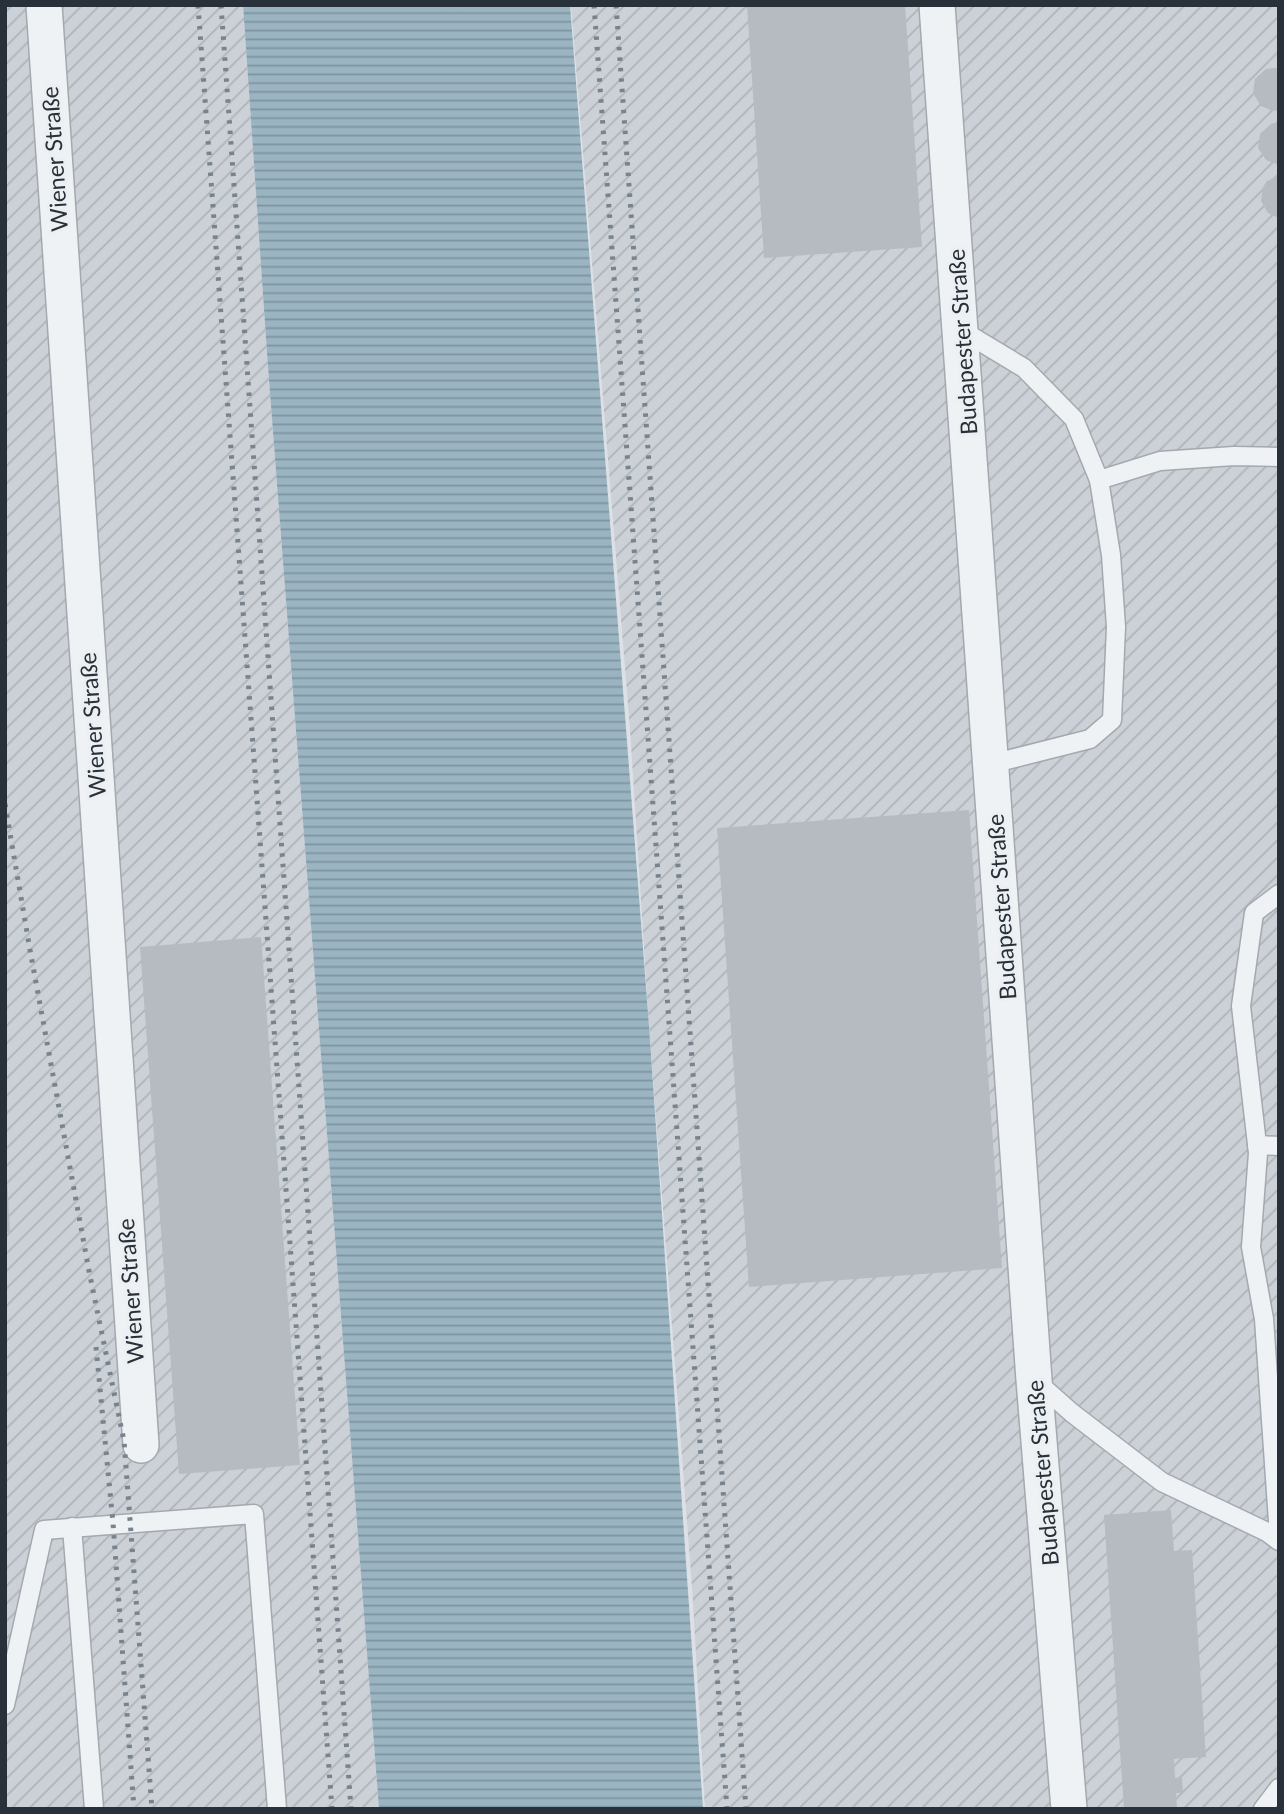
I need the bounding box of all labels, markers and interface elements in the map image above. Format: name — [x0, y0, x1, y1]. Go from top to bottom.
street label: Wiener Straße — [35, 85, 73, 233]
street label: Budapester Straße — [942, 248, 982, 436]
street label: Wiener Straße — [73, 651, 111, 799]
street label: Budapester Straße — [981, 813, 1021, 1001]
street label: Wiener Straße — [111, 1217, 149, 1365]
street label: Budapester Straße — [1020, 1379, 1064, 1567]

